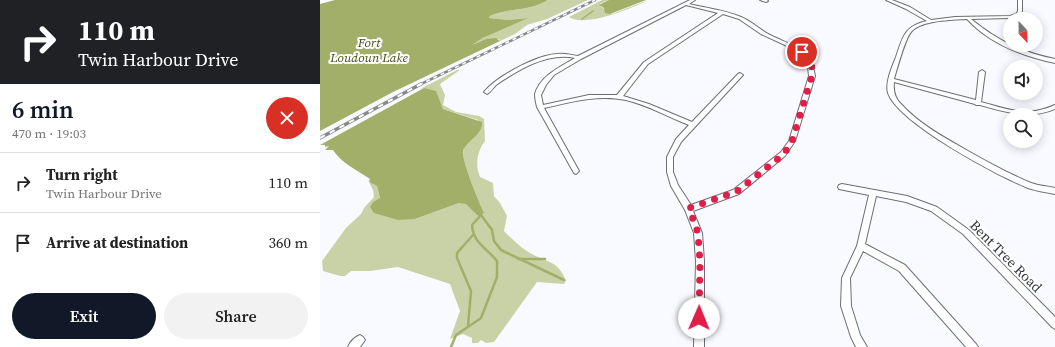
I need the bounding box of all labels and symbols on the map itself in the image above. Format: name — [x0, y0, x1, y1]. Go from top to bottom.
north arrow — [1003, 12, 1043, 52]
water label: Fort Loudoun Lake — [329, 34, 408, 66]
pin — [785, 35, 819, 69]
street label: Bent Tree Road — [965, 215, 1047, 297]
position arrow — [678, 297, 720, 339]

